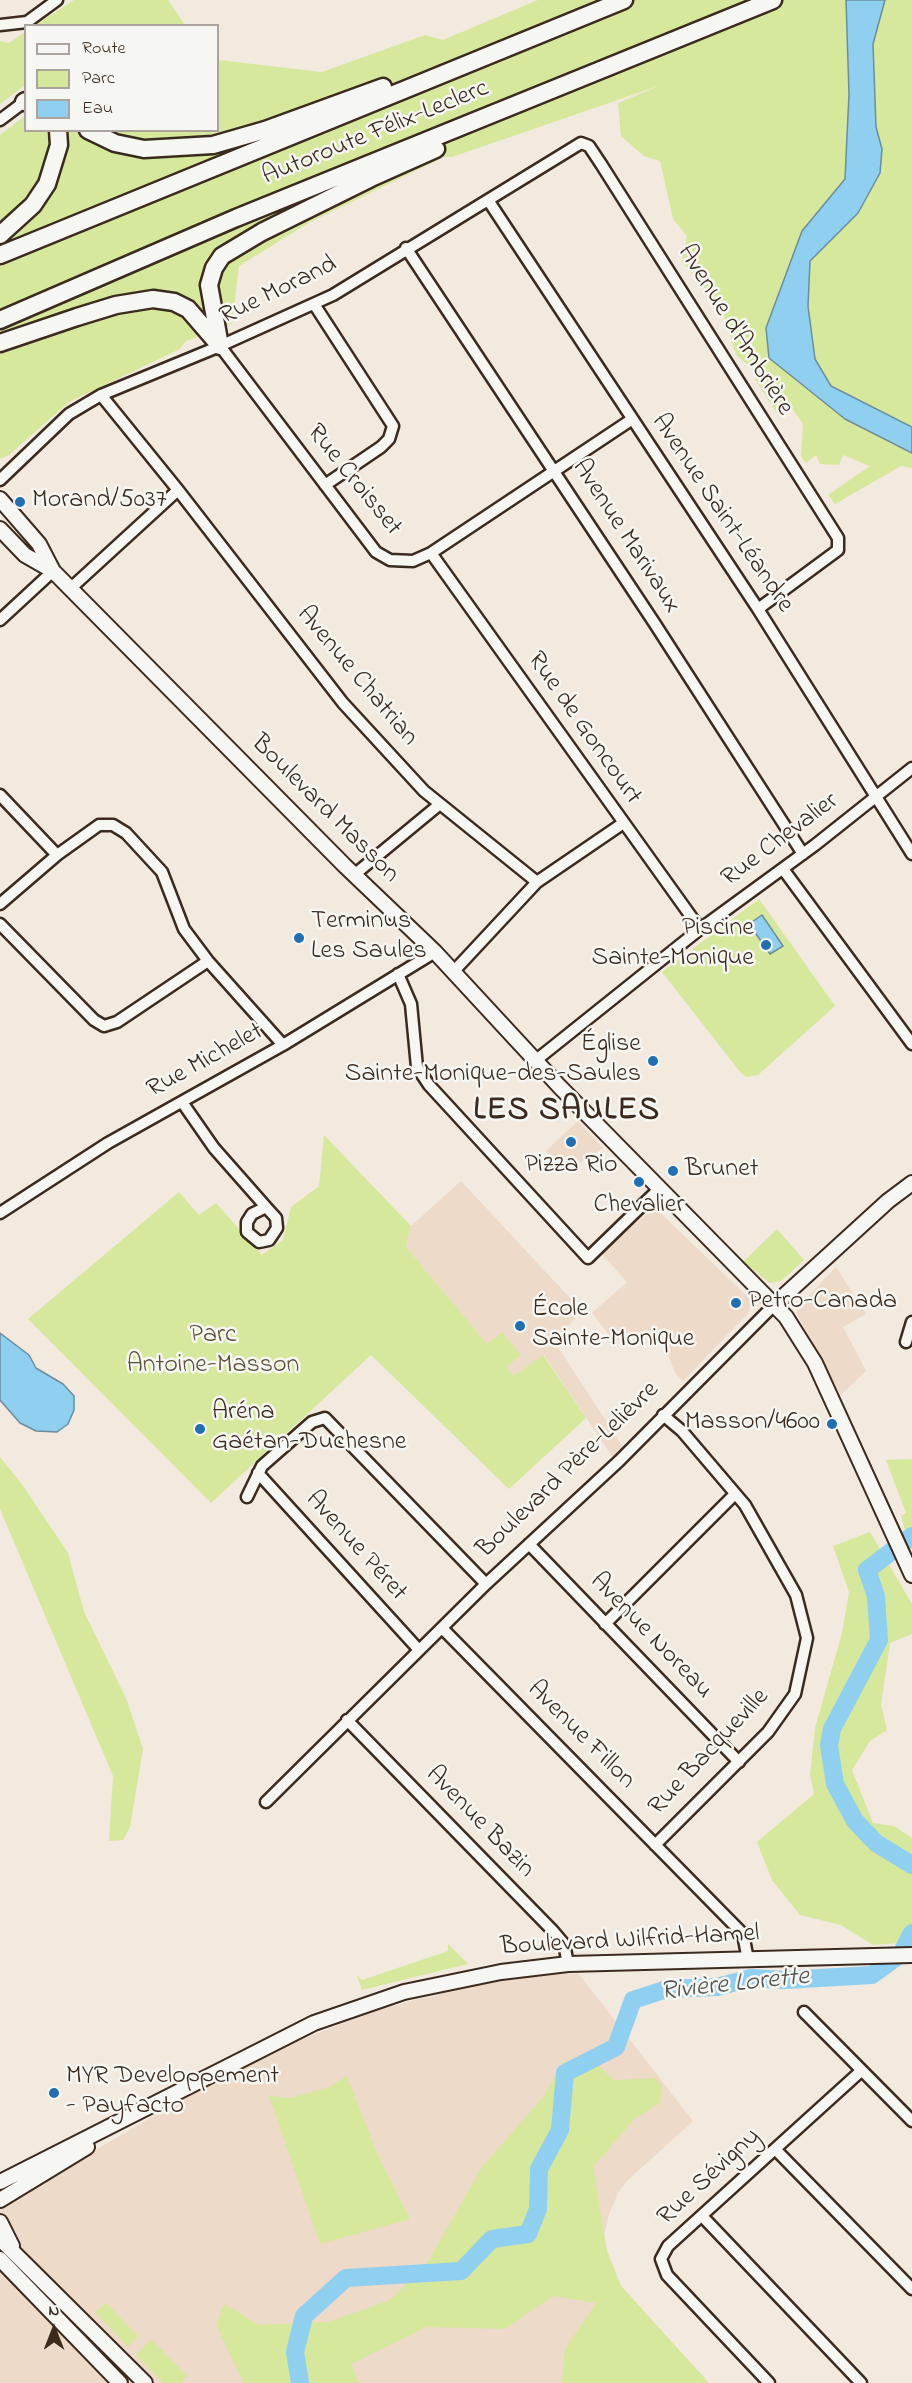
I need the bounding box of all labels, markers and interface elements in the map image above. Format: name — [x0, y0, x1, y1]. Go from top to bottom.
legend — [24, 24, 219, 132]
text: Route — [82, 36, 126, 62]
text: Parc — [82, 66, 115, 92]
street label: Autoroute Félix-Leclerc — [258, 74, 494, 194]
text: Eau — [82, 96, 113, 122]
street label: Avenue d'Ambrière — [669, 240, 799, 422]
street label: Rue Morand — [215, 250, 343, 334]
street label: Avenue Saint-Léandre — [643, 409, 799, 619]
street label: Rue Croisset — [298, 419, 408, 543]
street label: Avenue Marivaux — [564, 454, 686, 620]
place label: Morand/5037 — [32, 486, 166, 518]
marker: Morand/5037 — [13, 495, 27, 509]
street label: Avenue Chatrian — [288, 601, 424, 753]
street label: Rue de Goncourt — [519, 647, 647, 811]
street label: Boulevard Masson — [243, 729, 405, 891]
street label: Rue Chevalier — [716, 787, 846, 895]
place label: Terminus Les Saules — [311, 907, 427, 969]
place label: Piscine Sainte-Monique — [592, 914, 754, 976]
marker: Terminus Les Saules — [292, 931, 306, 945]
marker: Piscine Sainte-Monique — [759, 938, 773, 952]
street label: Rue Michelet — [142, 1017, 270, 1107]
place label: Église Sainte-Monique-des-Saules — [345, 1030, 641, 1092]
marker: Église Sainte-Monique-des-Saules — [646, 1054, 660, 1068]
district label: LES SAULES — [473, 1094, 661, 1132]
marker: Pizza Rio — [564, 1135, 578, 1149]
place label: Pizza Rio — [524, 1151, 618, 1183]
place label: Brunet — [685, 1155, 759, 1187]
marker: Brunet — [666, 1164, 680, 1178]
marker: Chevalier — [632, 1175, 646, 1189]
place label: Chevalier — [593, 1191, 685, 1223]
place label: Petro-Canada — [748, 1287, 897, 1319]
place label: École Sainte-Monique — [532, 1295, 694, 1356]
marker: Petro-Canada — [729, 1296, 743, 1310]
marker: École Sainte-Monique — [513, 1319, 527, 1333]
park label: Parc Antoine-Masson — [127, 1321, 299, 1382]
street label: Boulevard Père-Lelièvre — [471, 1376, 667, 1566]
place label: Aréna Gaétan-Duchesne — [212, 1398, 406, 1460]
place label: Masson/4600 — [685, 1408, 820, 1440]
marker: Masson/4600 — [825, 1417, 839, 1431]
marker: Aréna Gaétan-Duchesne — [193, 1422, 207, 1436]
street label: Avenue Péret — [297, 1485, 413, 1609]
street label: Avenue Noreau — [582, 1567, 718, 1707]
street label: Avenue Fillon — [519, 1675, 641, 1797]
street label: Rue Bacqueville — [643, 1683, 777, 1823]
street label: Avenue Bazin — [418, 1760, 540, 1886]
street label: Boulevard Wilfrid-Hamel — [500, 1920, 760, 1964]
water label: Rivière Lorette — [659, 1962, 811, 2010]
place label: MYR Developpement - Payfacto — [66, 2062, 279, 2124]
marker: MYR Developpement - Payfacto — [47, 2086, 61, 2100]
street label: Rue Sévigny — [652, 2122, 768, 2234]
north arrow — [24, 2299, 84, 2359]
text: N — [49, 2299, 59, 2323]

